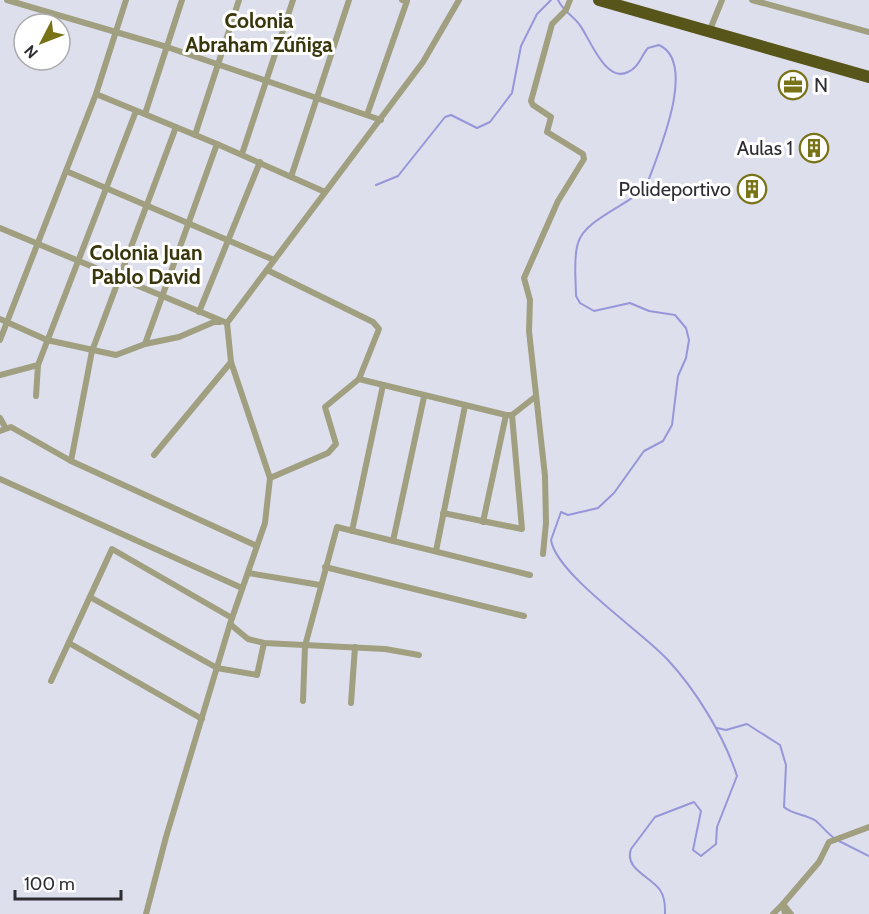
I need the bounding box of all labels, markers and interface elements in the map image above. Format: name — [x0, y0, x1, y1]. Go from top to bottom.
district label: Colonia Abraham Zúñiga — [185, 8, 333, 57]
north arrow — [12, 12, 72, 72]
text: N — [20, 41, 42, 62]
office icon: N — [777, 69, 809, 101]
place label: N — [814, 73, 828, 97]
building icon: Aulas 1 — [798, 132, 830, 164]
place label: Aulas 1 — [737, 136, 793, 160]
building icon: Polideportivo — [736, 173, 768, 205]
place label: Polideportivo — [618, 177, 731, 201]
district label: Colonia Juan Pablo David — [89, 240, 203, 289]
scale bar — [15, 863, 122, 901]
text: 100 m — [24, 873, 75, 895]

